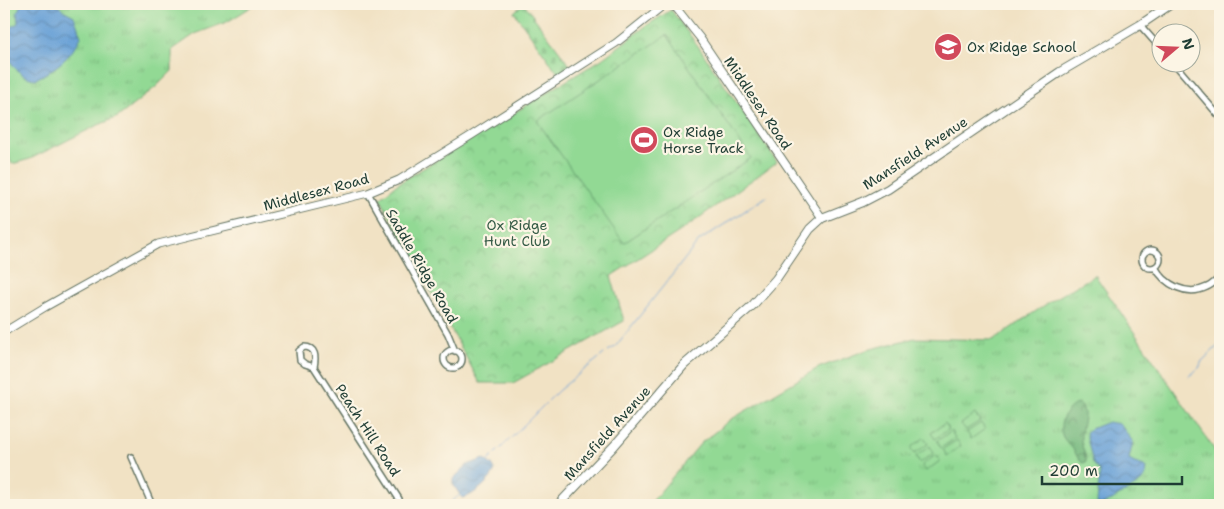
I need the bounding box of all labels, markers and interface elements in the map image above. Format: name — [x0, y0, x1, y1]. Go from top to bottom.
north arrow — [1152, 22, 1202, 72]
school or university icon: Ox Ridge School — [933, 32, 963, 62]
text: N — [1178, 36, 1199, 52]
place label: Ox Ridge School — [967, 38, 1077, 56]
street label: Middlesex Road — [720, 53, 796, 153]
street label: Mansfield Avenue — [859, 112, 971, 194]
place label: Ox Ridge Horse Track — [663, 123, 743, 157]
sports icon: Ox Ridge Horse Track — [629, 125, 659, 155]
street label: Middlesex Road — [261, 169, 371, 215]
street label: Saddle Ridge Road — [382, 206, 462, 326]
park label: Ox Ridge Hunt Club — [484, 216, 550, 250]
street label: Peach Hill Road — [331, 380, 405, 480]
street label: Mansfield Avenue — [560, 382, 654, 484]
scale bar — [1042, 454, 1182, 486]
text: 200 m — [1049, 461, 1098, 481]

